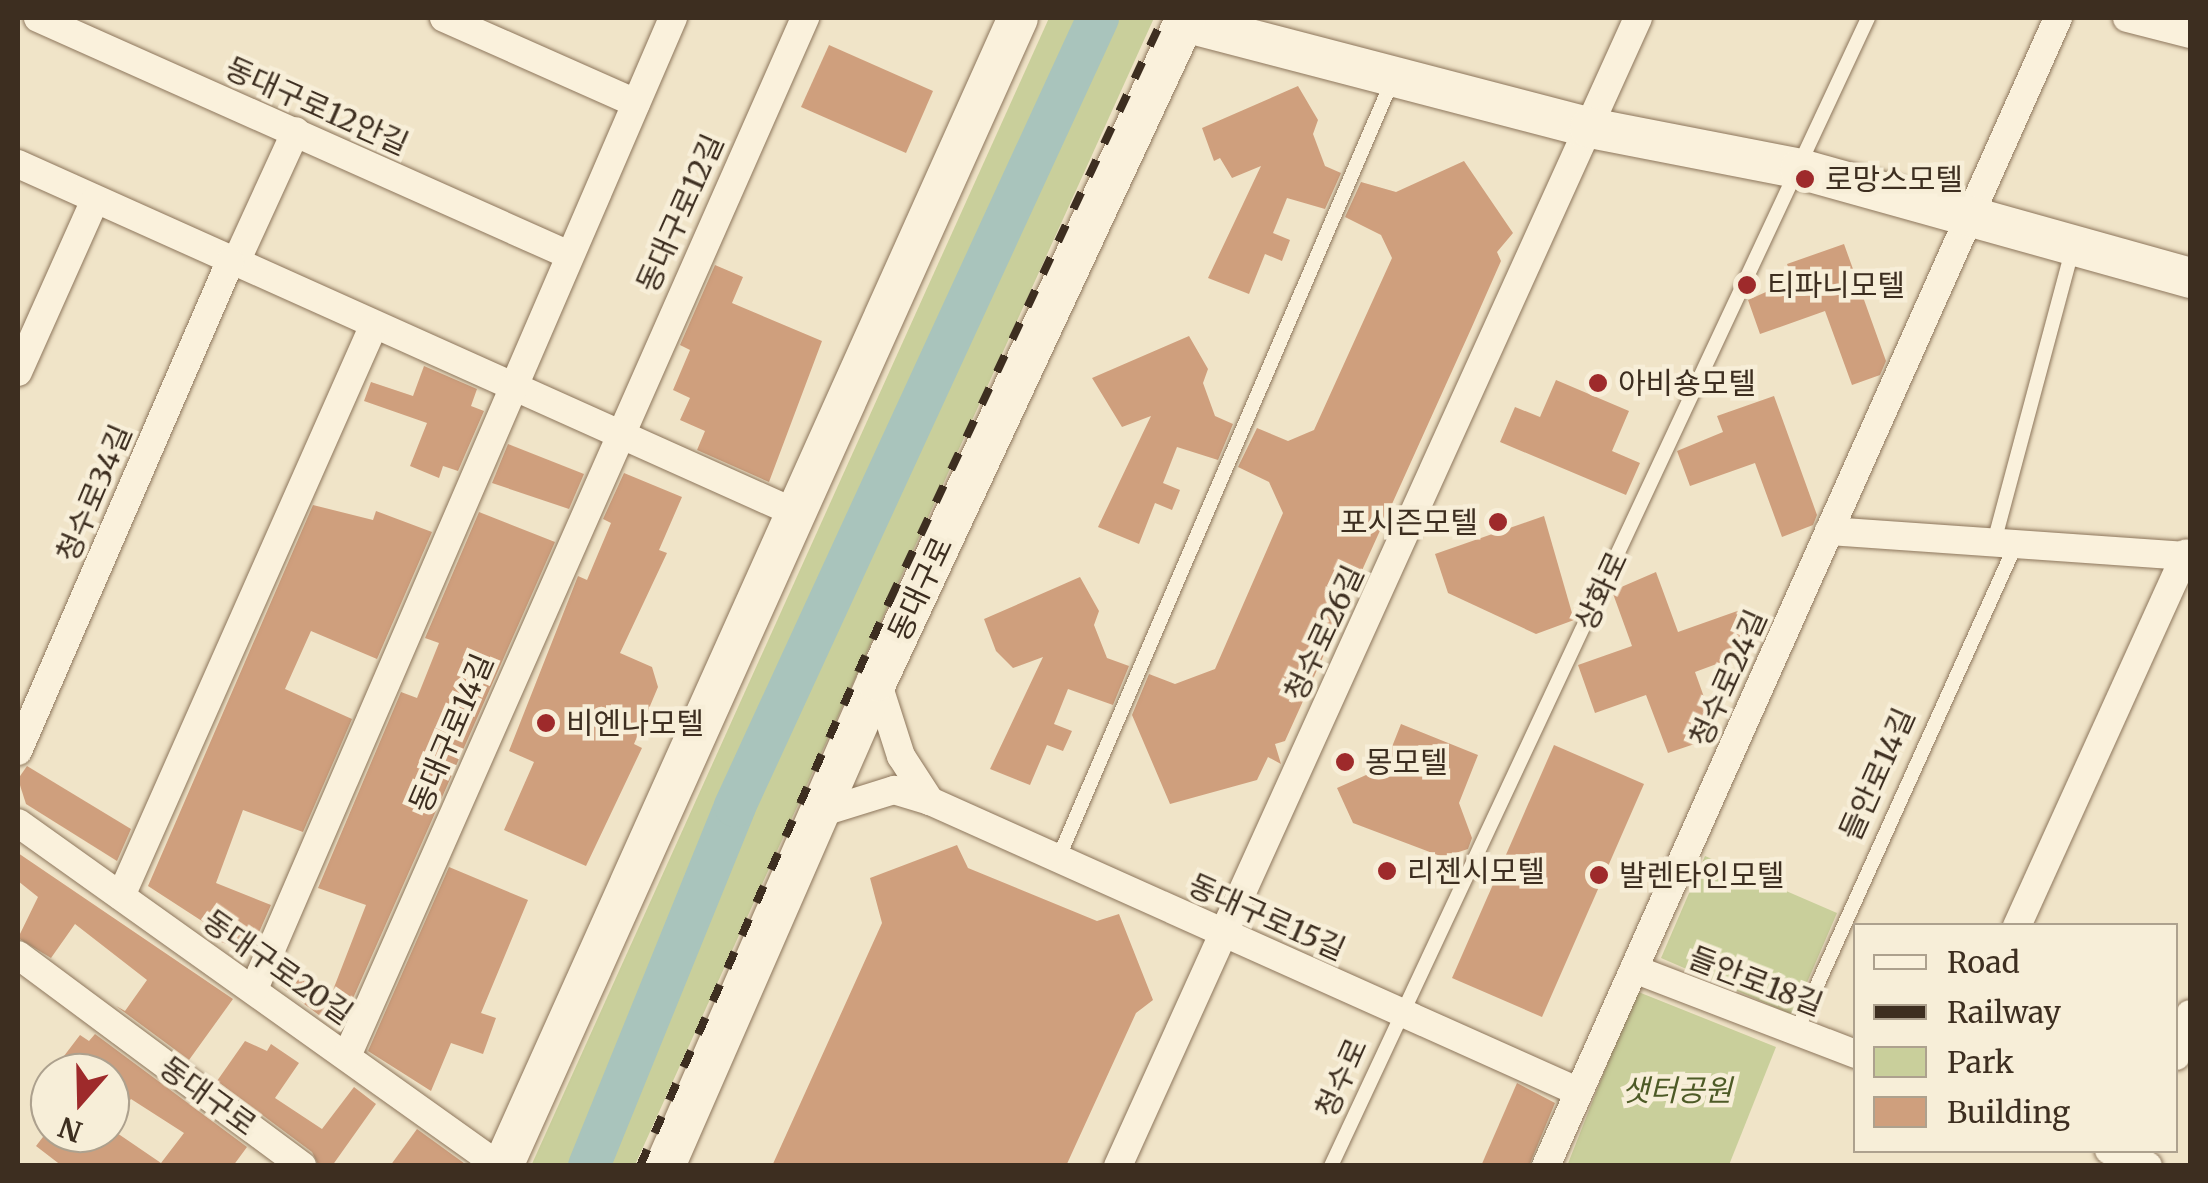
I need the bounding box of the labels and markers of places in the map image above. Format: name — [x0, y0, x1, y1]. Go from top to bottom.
place label: 로망스모텔 — [1825, 161, 1963, 197]
marker: 로망스모텔 — [1794, 168, 1816, 190]
place label: 티파니모텔 — [1767, 267, 1905, 303]
marker: 티파니모텔 — [1736, 274, 1758, 296]
place label: 아비숑모텔 — [1618, 365, 1756, 401]
marker: 아비숑모텔 — [1587, 372, 1609, 394]
place label: 포시즌모텔 — [1340, 504, 1478, 540]
marker: 포시즌모텔 — [1487, 511, 1509, 533]
place label: 비엔나모텔 — [566, 705, 704, 741]
marker: 비엔나모텔 — [535, 712, 557, 734]
place label: 몽모텔 — [1365, 744, 1448, 780]
marker: 몽모텔 — [1334, 751, 1356, 773]
place label: 리젠시모텔 — [1407, 853, 1545, 889]
place label: 발렌타인모텔 — [1619, 857, 1785, 893]
marker: 리젠시모텔 — [1376, 860, 1398, 882]
marker: 발렌타인모텔 — [1588, 864, 1610, 886]

